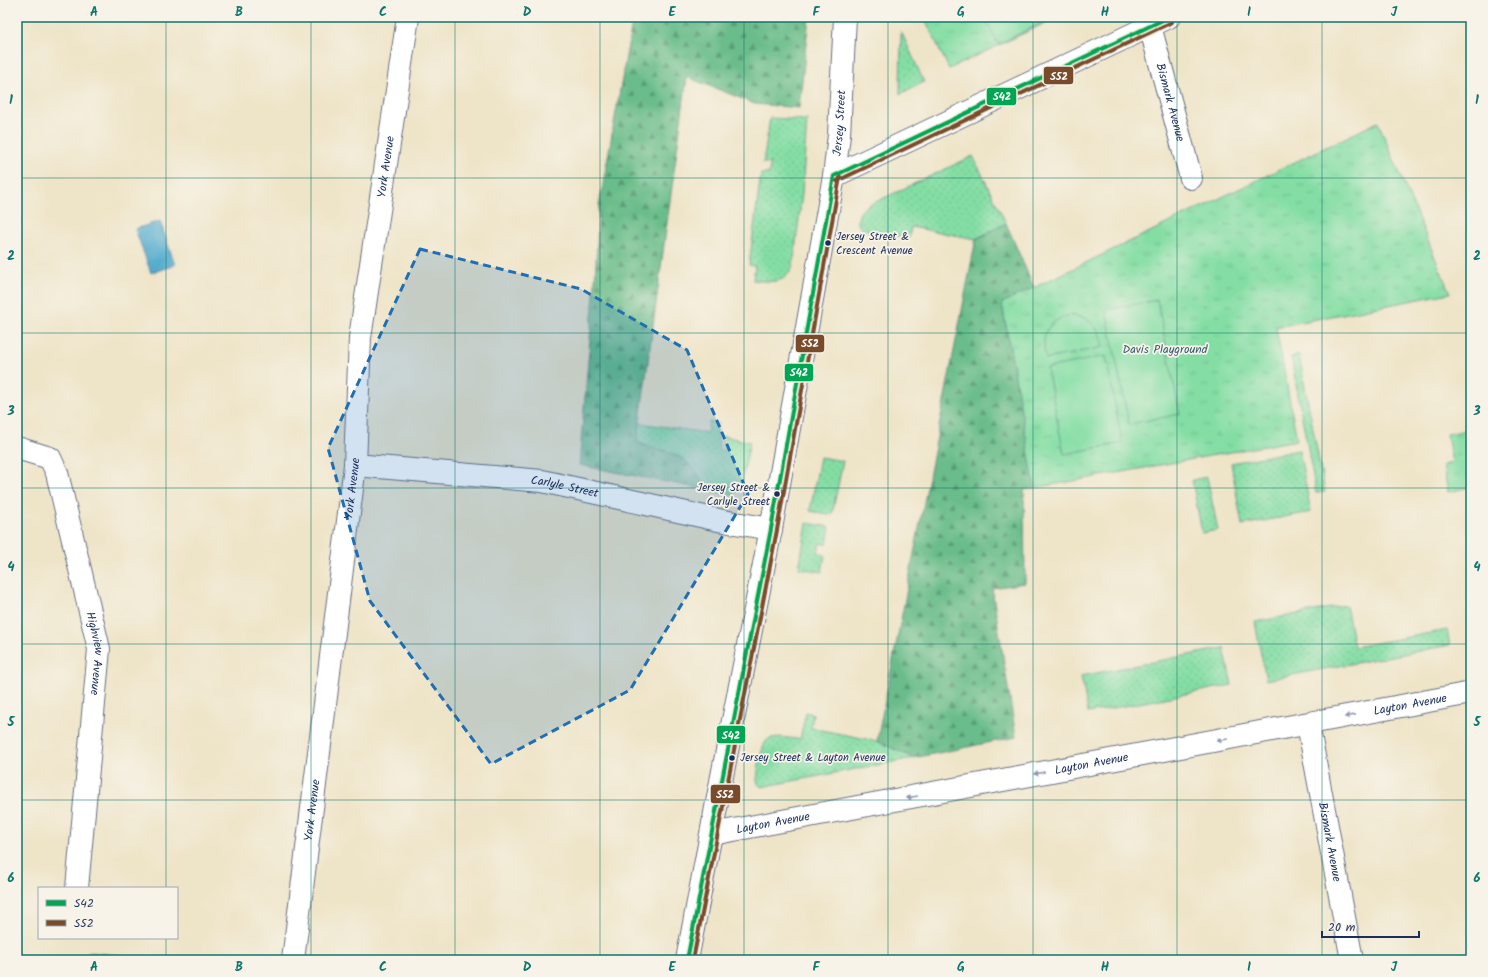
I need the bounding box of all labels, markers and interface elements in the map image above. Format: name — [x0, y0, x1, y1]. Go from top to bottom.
text: A — [90, 2, 98, 23]
text: B — [235, 2, 243, 23]
text: C — [379, 2, 387, 23]
text: D — [523, 2, 532, 23]
text: E — [668, 2, 676, 23]
text: F — [812, 2, 820, 23]
text: G — [957, 2, 965, 23]
text: H — [1101, 2, 1110, 23]
text: I — [1247, 2, 1251, 23]
text: J — [1391, 2, 1398, 23]
street label: Bismark Avenue — [1151, 61, 1190, 144]
line badge: S52 — [1043, 66, 1074, 85]
text: S52 — [1050, 68, 1068, 86]
line badge: S42 — [986, 87, 1017, 106]
text: S42 — [993, 88, 1011, 106]
street label: Jersey Street — [827, 89, 851, 157]
text: 1 — [9, 90, 13, 111]
text: 1 — [1475, 90, 1479, 111]
street label: York Avenue — [372, 134, 400, 199]
place label: Jersey Street & Crescent Avenue — [836, 228, 913, 260]
marker: Jersey Street & Crescent Avenue — [823, 238, 833, 248]
text: 2 — [7, 246, 15, 267]
text: 2 — [1473, 246, 1481, 267]
line badge: S52 — [795, 334, 825, 353]
text: S52 — [801, 335, 819, 353]
park label: Davis Playground — [1122, 340, 1209, 359]
line badge: S42 — [784, 363, 814, 382]
text: S42 — [790, 364, 808, 382]
text: 3 — [6, 401, 15, 422]
text: 3 — [1472, 401, 1481, 422]
street label: York Avenue — [339, 457, 365, 521]
street label: Carlyle Street — [530, 471, 601, 503]
place label: Jersey Street & Carlyle Street — [697, 479, 771, 511]
marker: Jersey Street & Carlyle Street — [772, 489, 782, 499]
text: 4 — [7, 557, 15, 578]
text: 4 — [1473, 557, 1481, 578]
street label: Highview Avenue — [81, 610, 109, 697]
street label: Layton Avenue — [1372, 688, 1449, 720]
text: 5 — [7, 712, 16, 733]
text: 5 — [1473, 712, 1482, 733]
one-way arrow — [1344, 713, 1356, 719]
line badge: S42 — [716, 725, 746, 744]
text: S42 — [722, 727, 740, 745]
one-way arrow — [1216, 737, 1228, 743]
street label: Layton Avenue — [1053, 747, 1130, 780]
place label: Jersey Street & Layton Avenue — [740, 749, 886, 767]
marker: Jersey Street & Layton Avenue — [727, 753, 737, 763]
one-way arrow — [1033, 771, 1045, 777]
street label: York Avenue — [298, 778, 325, 842]
line badge: S52 — [710, 784, 741, 804]
text: S52 — [716, 786, 734, 804]
one-way arrow — [905, 794, 918, 800]
street label: Bismark Avenue — [1313, 801, 1347, 884]
street label: Layton Avenue — [735, 806, 812, 839]
text: 6 — [7, 868, 15, 889]
text: 6 — [1473, 868, 1481, 889]
legend — [38, 887, 178, 939]
text: S42 — [74, 894, 94, 913]
scale bar — [1322, 913, 1419, 939]
text: S52 — [74, 914, 94, 933]
text: 20 m — [1328, 918, 1356, 937]
text: A — [90, 957, 98, 977]
text: B — [235, 957, 243, 977]
text: C — [379, 957, 387, 977]
text: D — [523, 957, 532, 977]
text: E — [668, 957, 676, 977]
text: F — [812, 957, 820, 977]
text: G — [957, 957, 965, 977]
text: H — [1101, 957, 1110, 977]
text: I — [1247, 957, 1251, 977]
text: J — [1391, 957, 1398, 977]

